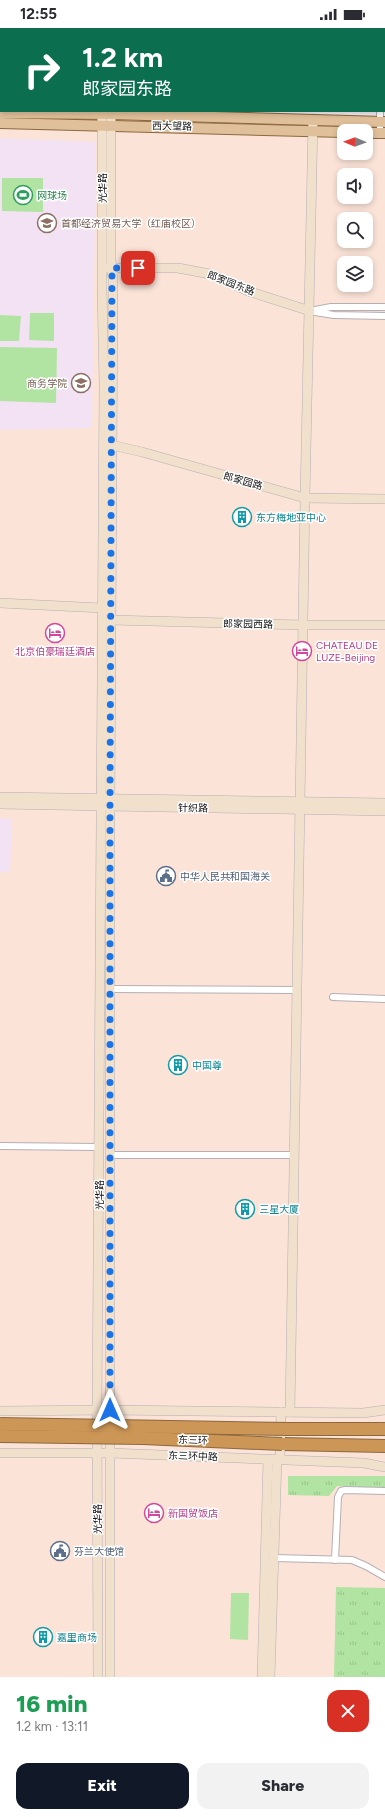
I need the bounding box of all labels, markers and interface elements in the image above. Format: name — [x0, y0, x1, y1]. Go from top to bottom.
text: 12:55 — [20, 5, 57, 23]
text: 1.2 km — [82, 40, 163, 74]
icon: right — [16, 44, 68, 96]
text: 郎家园东路 — [82, 78, 172, 100]
street label: 西大望路 — [152, 119, 192, 133]
north arrow — [337, 124, 373, 160]
map controls — [337, 124, 373, 292]
button: sound — [337, 168, 373, 204]
street label: 光华路 — [96, 173, 109, 203]
sports icon: 网球场 — [12, 184, 34, 206]
place label: 网球场 — [37, 189, 67, 202]
school or university icon: 首都经济贸易大学（红庙校区） — [36, 212, 58, 234]
button: search — [337, 212, 373, 248]
place label: 首都经济贸易大学（红庙校区） — [61, 217, 201, 230]
pin — [121, 251, 155, 285]
button: layers — [337, 256, 373, 292]
icon: arrive — [127, 257, 149, 279]
street label: 郎家园东路 — [205, 268, 257, 298]
school or university icon: 商务学院 — [70, 372, 92, 394]
place label: 商务学院 — [27, 377, 67, 390]
street label: 郎家园路 — [222, 469, 264, 493]
building icon: 东方梅地亚中心 — [231, 506, 253, 528]
place label: 东方梅地亚中心 — [256, 511, 326, 524]
street label: 郎家园西路 — [223, 617, 273, 631]
hotel icon: 北京伯豪瑞廷酒店 — [44, 622, 66, 644]
place label: CHATEAU DE LUZE-Beijing — [316, 639, 378, 664]
hotel icon: CHATEAU DE LUZE-Beijing — [291, 640, 313, 662]
place label: 北京伯豪瑞廷酒店 — [15, 645, 95, 658]
street label: 针织路 — [178, 801, 208, 815]
public building icon: 中华人民共和国海关 — [155, 865, 177, 887]
place label: 中华人民共和国海关 — [180, 870, 270, 883]
building icon: 中国尊 — [167, 1054, 189, 1076]
place label: 中国尊 — [192, 1059, 222, 1072]
street label: 光华路 — [93, 1180, 106, 1210]
building icon: 三星大厦 — [234, 1198, 256, 1220]
place label: 三星大厦 — [259, 1203, 299, 1216]
position arrow — [89, 1389, 131, 1431]
street label: 东三环 — [178, 1433, 208, 1447]
street label: 东三环中路 — [168, 1449, 218, 1463]
hotel icon: 新国贸饭店 — [143, 1502, 165, 1524]
street label: 光华路 — [91, 1504, 104, 1534]
place label: 新国贸饭店 — [168, 1507, 218, 1520]
public building icon: 芬兰大使馆 — [49, 1540, 71, 1562]
place label: 芬兰大使馆 — [74, 1545, 124, 1558]
building icon: 嘉里商场 — [32, 1626, 54, 1648]
place label: 嘉里商场 — [57, 1631, 97, 1644]
text: 16 min — [16, 1689, 87, 1718]
button: close — [327, 1690, 369, 1732]
text: 1.2 km · 13:11 — [16, 1719, 88, 1734]
button: Exit — [16, 1763, 189, 1809]
button: Share — [197, 1763, 369, 1809]

